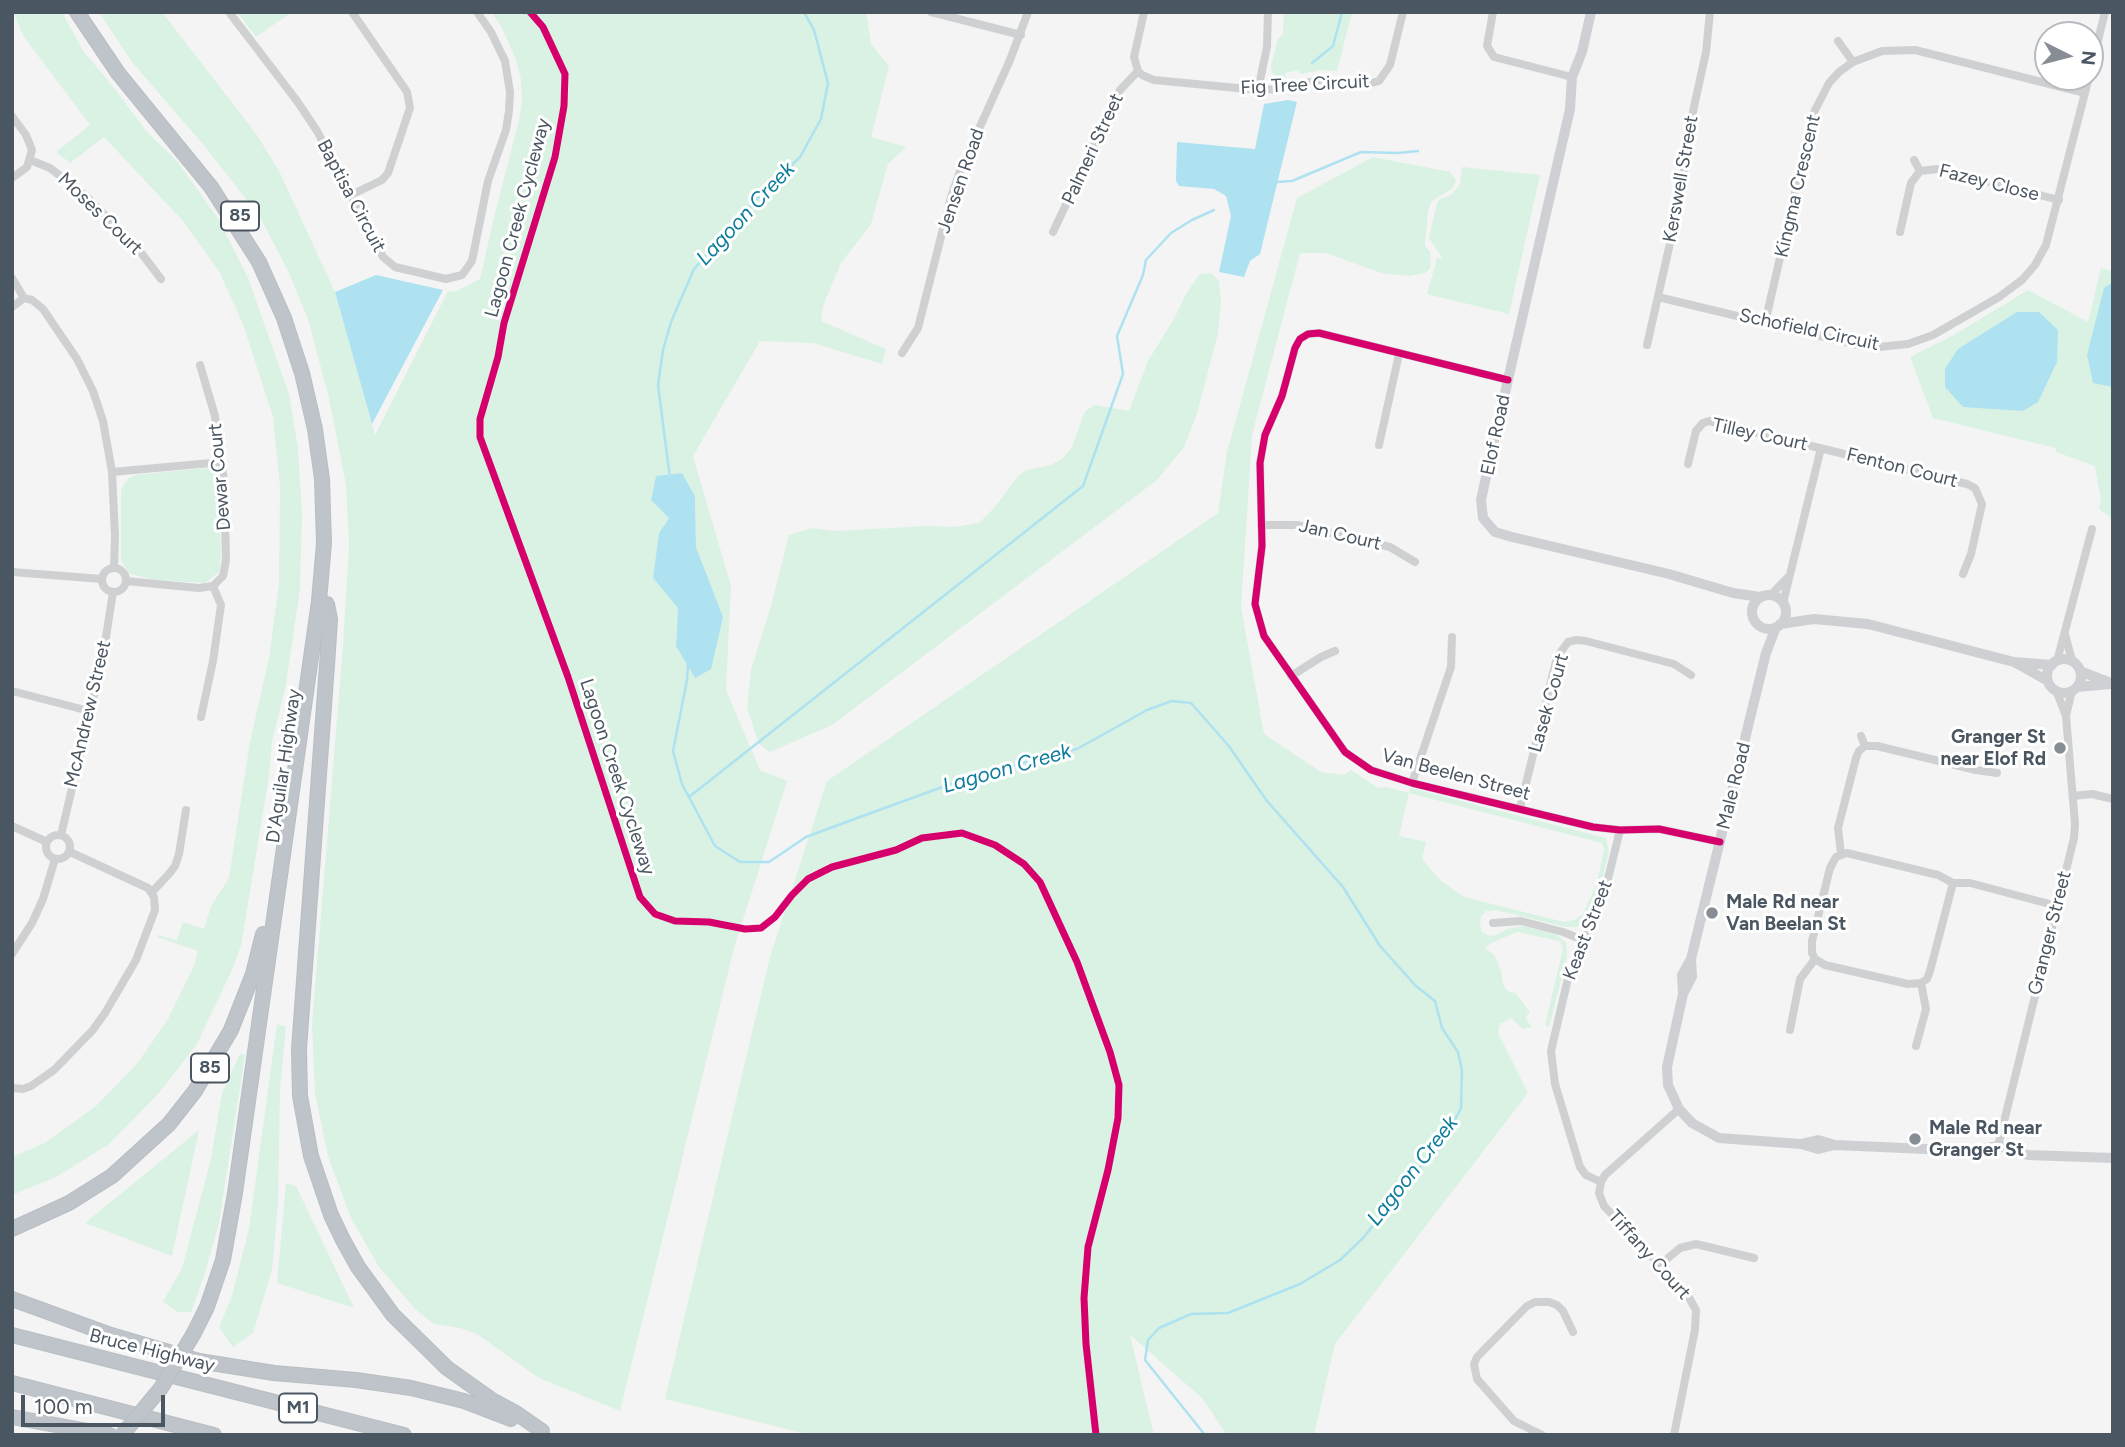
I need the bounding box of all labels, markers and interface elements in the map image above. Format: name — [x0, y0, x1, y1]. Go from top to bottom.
north arrow — [2034, 21, 2104, 91]
text: N — [2076, 50, 2101, 67]
street label: Fig Tree Circuit — [1240, 70, 1370, 100]
street label: Palmeri Street — [1057, 90, 1129, 208]
street label: Kingma Crescent — [1770, 112, 1826, 260]
street label: Kerswell Street — [1659, 114, 1703, 244]
street label: Lagoon Creek Cycleway — [480, 116, 556, 320]
street label: Jensen Road — [932, 126, 990, 236]
street label: Baptisa Circuit — [312, 136, 390, 256]
water label: Lagoon Creek — [692, 157, 800, 271]
street label: Fazey Close — [1937, 160, 2041, 206]
street label: Moses Court — [53, 168, 147, 260]
road number: 85 — [221, 202, 259, 230]
street label: Schofield Circuit — [1737, 304, 1881, 356]
street label: Elof Road — [1476, 393, 1516, 477]
street label: Tilley Court — [1710, 414, 1810, 456]
street label: Dewar Court — [204, 422, 236, 532]
street label: Fenton Court — [1844, 443, 1960, 493]
street label: Jan Court — [1297, 514, 1383, 556]
street label: McAndrew Street — [60, 638, 116, 790]
street label: Lasek Court — [1524, 651, 1574, 755]
street label: Lagoon Creek Cycleway — [574, 676, 660, 878]
street label: D'Aguilar Highway — [262, 688, 306, 844]
place label: Granger St near Elof Rd — [1940, 726, 2046, 770]
water label: Lagoon Creek — [940, 739, 1074, 799]
street label: Male Road — [1712, 740, 1756, 832]
marker: Granger St near Elof Rd — [2052, 740, 2068, 756]
street label: Van Beelen Street — [1379, 744, 1533, 806]
street label: Granger Street — [2024, 869, 2076, 997]
street label: Keast Street — [1558, 877, 1618, 983]
place label: Male Rd near Van Beelan St — [1726, 891, 1846, 935]
marker: Male Rd near Van Beelan St — [1704, 905, 1720, 921]
road number: 85 — [191, 1054, 229, 1083]
water label: Lagoon Creek — [1362, 1111, 1464, 1231]
place label: Male Rd near Granger St — [1929, 1117, 2042, 1161]
marker: Male Rd near Granger St — [1907, 1131, 1923, 1147]
street label: Tiffany Court — [1603, 1206, 1695, 1304]
street label: Bruce Highway — [87, 1324, 217, 1378]
scale bar — [24, 1380, 168, 1424]
text: 100 m — [34, 1394, 93, 1419]
road number: M1 — [279, 1394, 317, 1422]

